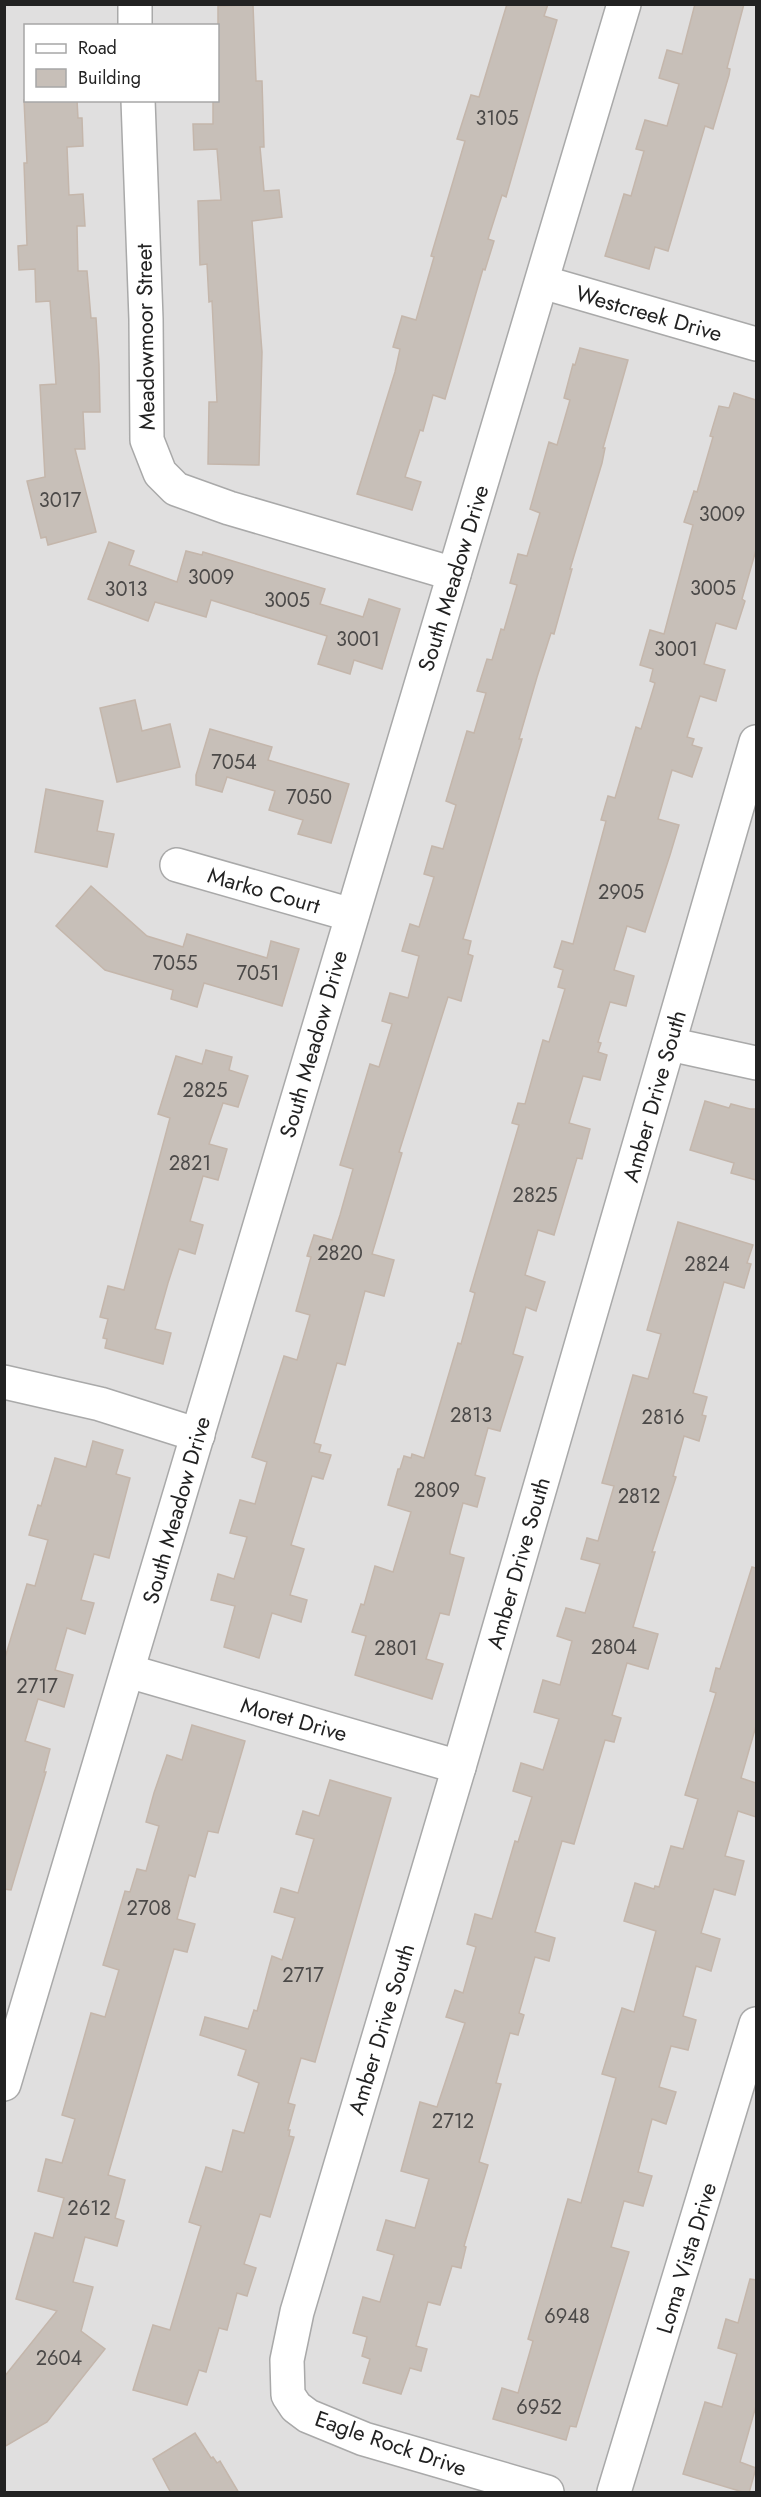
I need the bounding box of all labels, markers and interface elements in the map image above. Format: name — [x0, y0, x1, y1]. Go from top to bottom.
legend — [24, 24, 219, 102]
text: Road — [78, 35, 117, 61]
text: Building — [78, 65, 141, 91]
house number: 3105 — [475, 104, 519, 133]
street label: Meadowmoor Street — [127, 243, 163, 431]
street label: Westcreek Drive — [572, 277, 726, 349]
street label: South Meadow Drive — [409, 481, 497, 675]
house number: 3017 — [39, 486, 82, 515]
house number: 3009 — [699, 500, 745, 529]
house number: 3009 — [188, 563, 234, 592]
house number: 3005 — [690, 574, 736, 603]
house number: 3013 — [105, 575, 147, 604]
house number: 3005 — [264, 586, 310, 615]
house number: 3001 — [336, 625, 380, 654]
house number: 3001 — [654, 635, 698, 664]
house number: 7054 — [211, 748, 257, 777]
house number: 7050 — [286, 783, 332, 812]
street label: Marko Court — [204, 859, 325, 921]
house number: 2905 — [598, 878, 644, 907]
street label: South Meadow Drive — [271, 947, 355, 1141]
house number: 7055 — [152, 949, 198, 978]
house number: 7051 — [237, 959, 279, 988]
street label: Amber Drive South — [614, 1006, 694, 1186]
house number: 2825 — [183, 1076, 227, 1105]
house number: 2821 — [169, 1149, 211, 1178]
house number: 2825 — [513, 1181, 557, 1210]
house number: 2820 — [317, 1239, 363, 1268]
house number: 2824 — [684, 1250, 730, 1279]
house number: 2813 — [450, 1401, 492, 1430]
house number: 2816 — [642, 1403, 684, 1432]
street label: South Meadow Drive — [134, 1413, 218, 1607]
street label: Amber Drive South — [478, 1473, 558, 1653]
house number: 2809 — [414, 1476, 460, 1505]
house number: 2812 — [618, 1482, 660, 1511]
house number: 2804 — [591, 1633, 637, 1662]
house number: 2801 — [374, 1634, 418, 1663]
house number: 2717 — [16, 1672, 58, 1701]
street label: Moret Drive — [237, 1689, 351, 1749]
house number: 2708 — [127, 1894, 171, 1923]
street label: Amber Drive South — [340, 1939, 422, 2119]
house number: 2717 — [282, 1961, 324, 1990]
house number: 2712 — [432, 2107, 474, 2136]
street label: Loma Vista Drive — [648, 2178, 724, 2338]
house number: 2612 — [67, 2194, 111, 2223]
house number: 6948 — [544, 2302, 590, 2331]
house number: 2604 — [36, 2344, 83, 2373]
house number: 6952 — [516, 2393, 562, 2422]
street label: Eagle Rock Drive — [311, 2402, 471, 2484]

